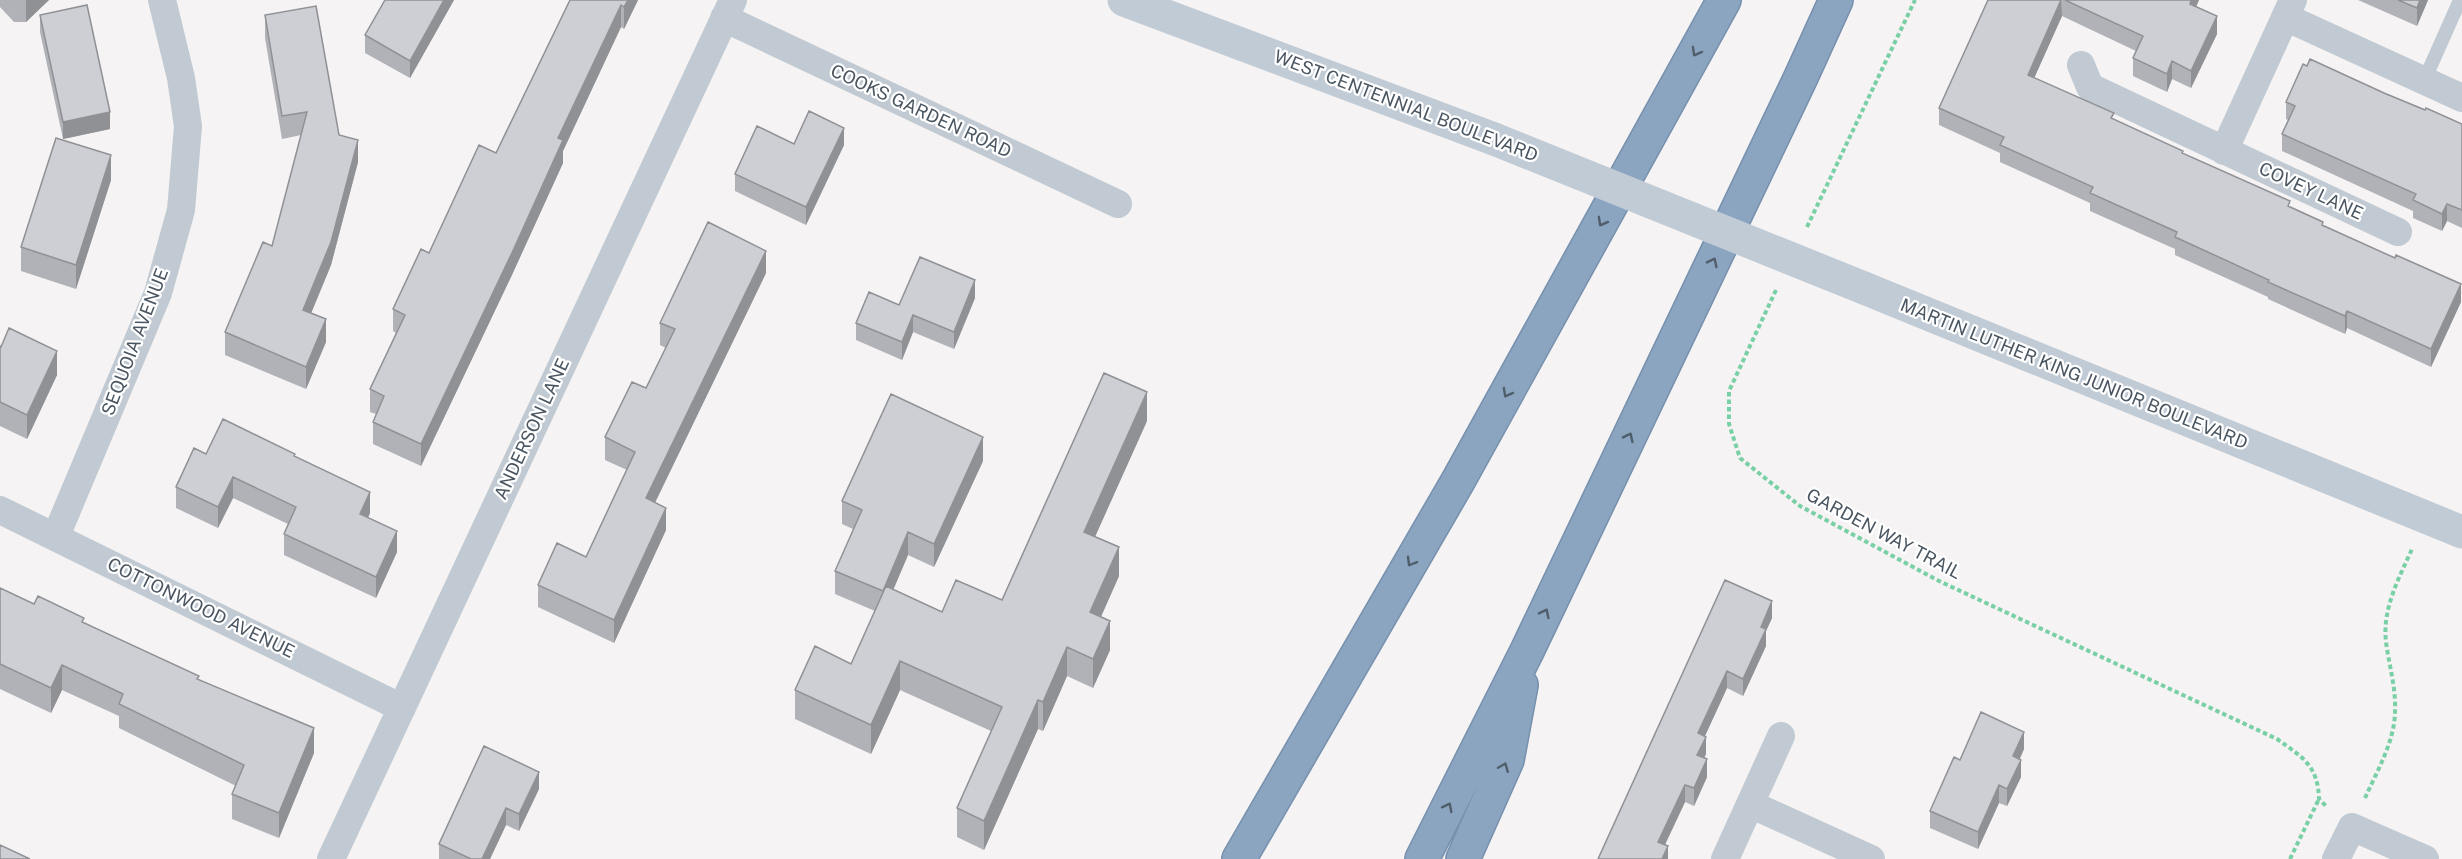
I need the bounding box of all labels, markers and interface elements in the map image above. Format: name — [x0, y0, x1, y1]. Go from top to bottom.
street label: WEST CENTENNIAL BOULEVARD — [1271, 45, 1541, 166]
one-way arrow — [1692, 45, 1703, 56]
street label: COOKS GARDEN ROAD — [828, 59, 1015, 162]
street label: COVEY LANE — [2256, 157, 2367, 224]
one-way arrow — [1598, 216, 1609, 226]
one-way arrow — [1705, 257, 1717, 268]
street label: SEQUOIA AVENUE — [97, 265, 172, 418]
street label: MARTIN LUTHER KING JUNIOR BOULEVARD — [1898, 294, 2251, 453]
street label: ANDERSON LANE — [490, 355, 573, 503]
one-way arrow — [1503, 387, 1514, 397]
one-way arrow — [1621, 433, 1633, 444]
street label: GARDEN WAY TRAIL — [1803, 484, 1965, 583]
street label: COTTONWOOD AVENUE — [104, 553, 298, 662]
one-way arrow — [1407, 556, 1418, 566]
one-way arrow — [1537, 609, 1549, 620]
one-way arrow — [1497, 762, 1509, 773]
one-way arrow — [1441, 802, 1453, 813]

